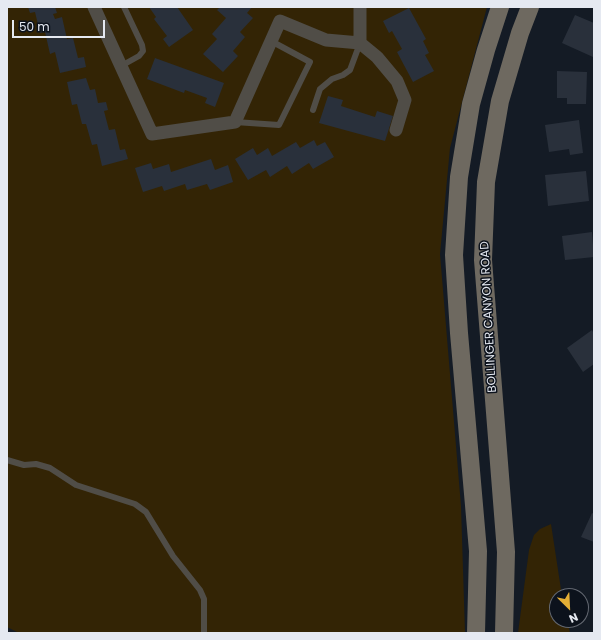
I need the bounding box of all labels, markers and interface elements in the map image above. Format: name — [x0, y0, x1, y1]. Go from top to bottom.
scale bar — [14, 12, 107, 38]
text: 50 m — [19, 18, 50, 35]
street label: BOLLINGER CANYON ROAD — [478, 241, 500, 393]
north arrow — [549, 588, 589, 628]
text: N — [566, 609, 581, 627]

